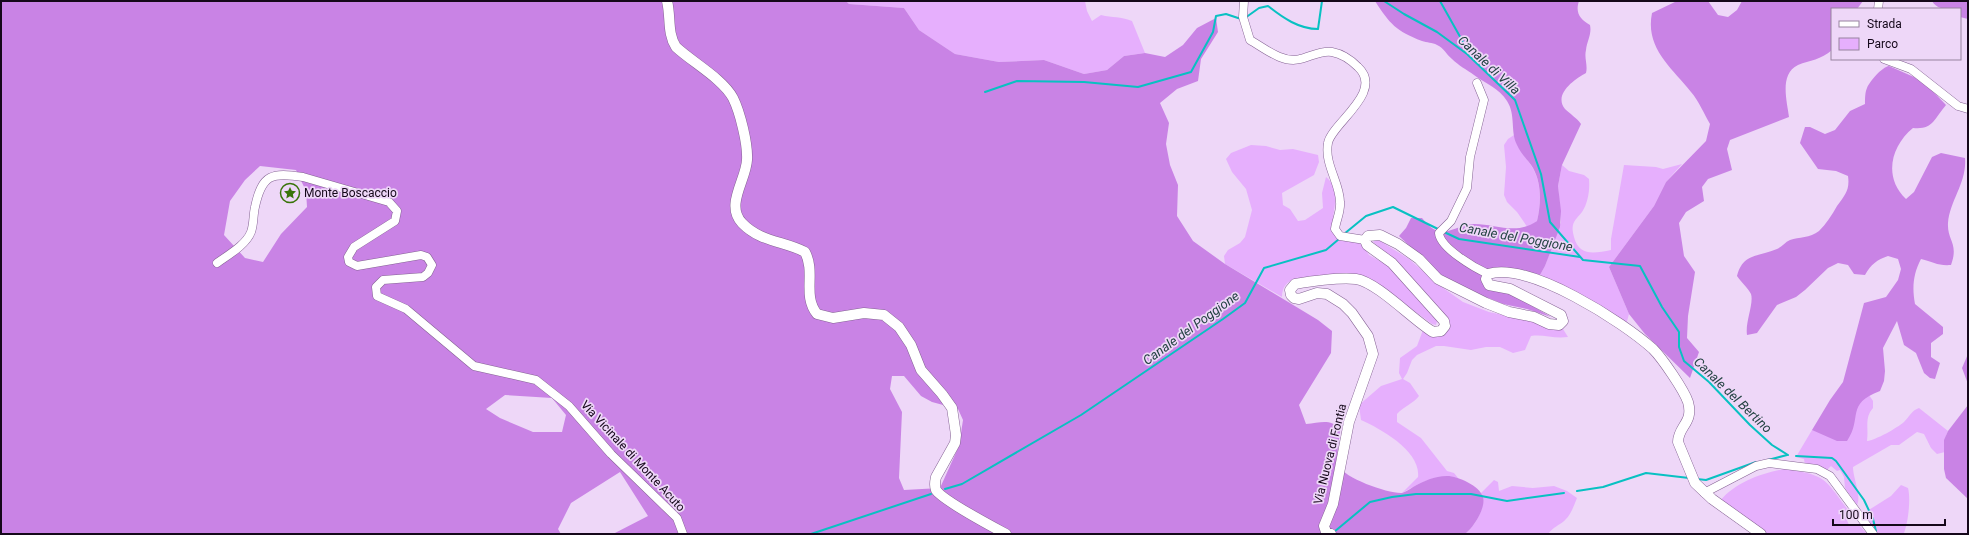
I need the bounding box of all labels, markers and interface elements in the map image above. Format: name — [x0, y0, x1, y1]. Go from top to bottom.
legend — [1831, 8, 1961, 60]
text: Strada — [1867, 17, 1902, 31]
water label: Canale di Villa — [1455, 32, 1523, 98]
text: Parco — [1867, 37, 1898, 51]
place icon: Monte Boscaccio — [279, 182, 301, 204]
place label: Monte Boscaccio — [304, 186, 397, 200]
water label: Canale del Poggione — [1458, 220, 1574, 254]
water label: Canale del Poggione — [1140, 288, 1242, 368]
water label: Canale del Bertino — [1691, 354, 1775, 436]
street label: Via Vicinale di Monte Acuto — [578, 398, 688, 514]
street label: Via Nuova di Fontia — [1311, 402, 1349, 506]
scale bar — [1833, 501, 1945, 527]
text: 100 m — [1839, 508, 1873, 522]

